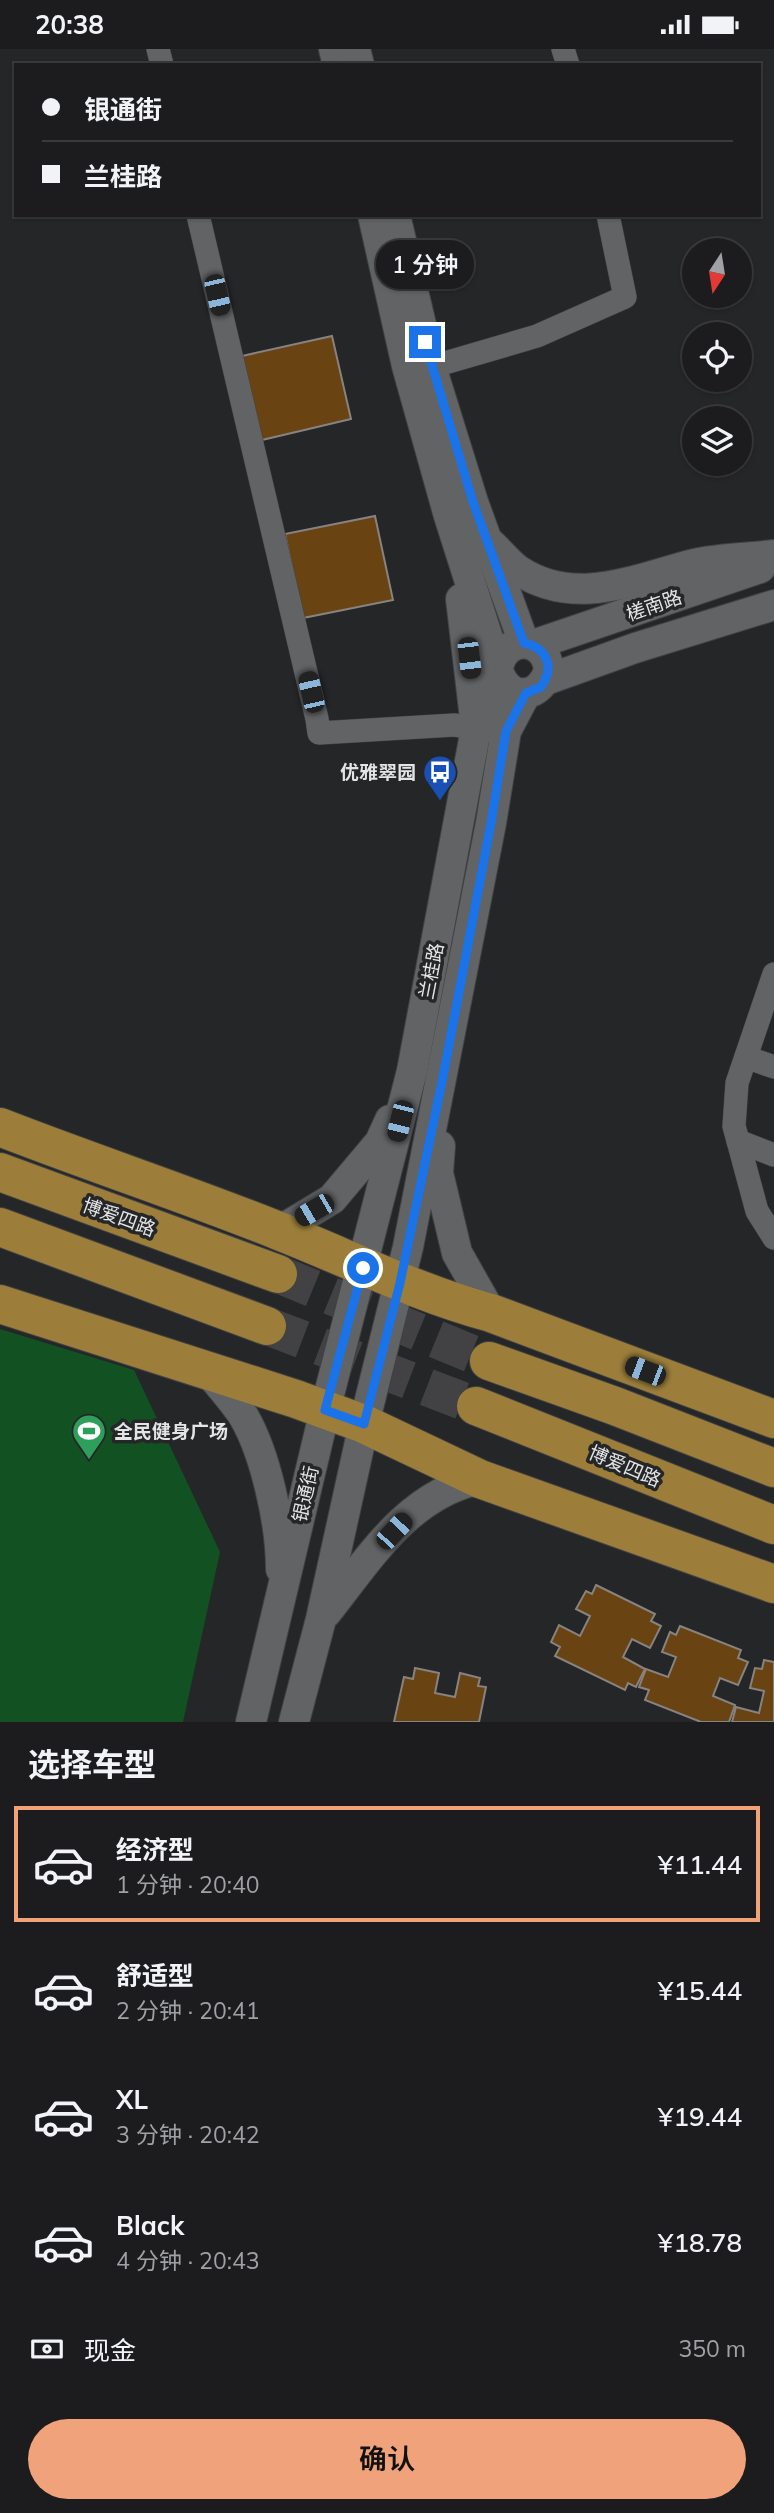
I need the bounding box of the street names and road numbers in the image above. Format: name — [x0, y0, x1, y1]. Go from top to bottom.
street label: 槎南路 — [623, 584, 685, 626]
street label: 兰桂路 — [414, 941, 448, 1001]
street label: 博爱四路 — [79, 1193, 159, 1241]
street label: 博爱四路 — [585, 1440, 665, 1492]
street label: 银通街 — [287, 1464, 323, 1524]

